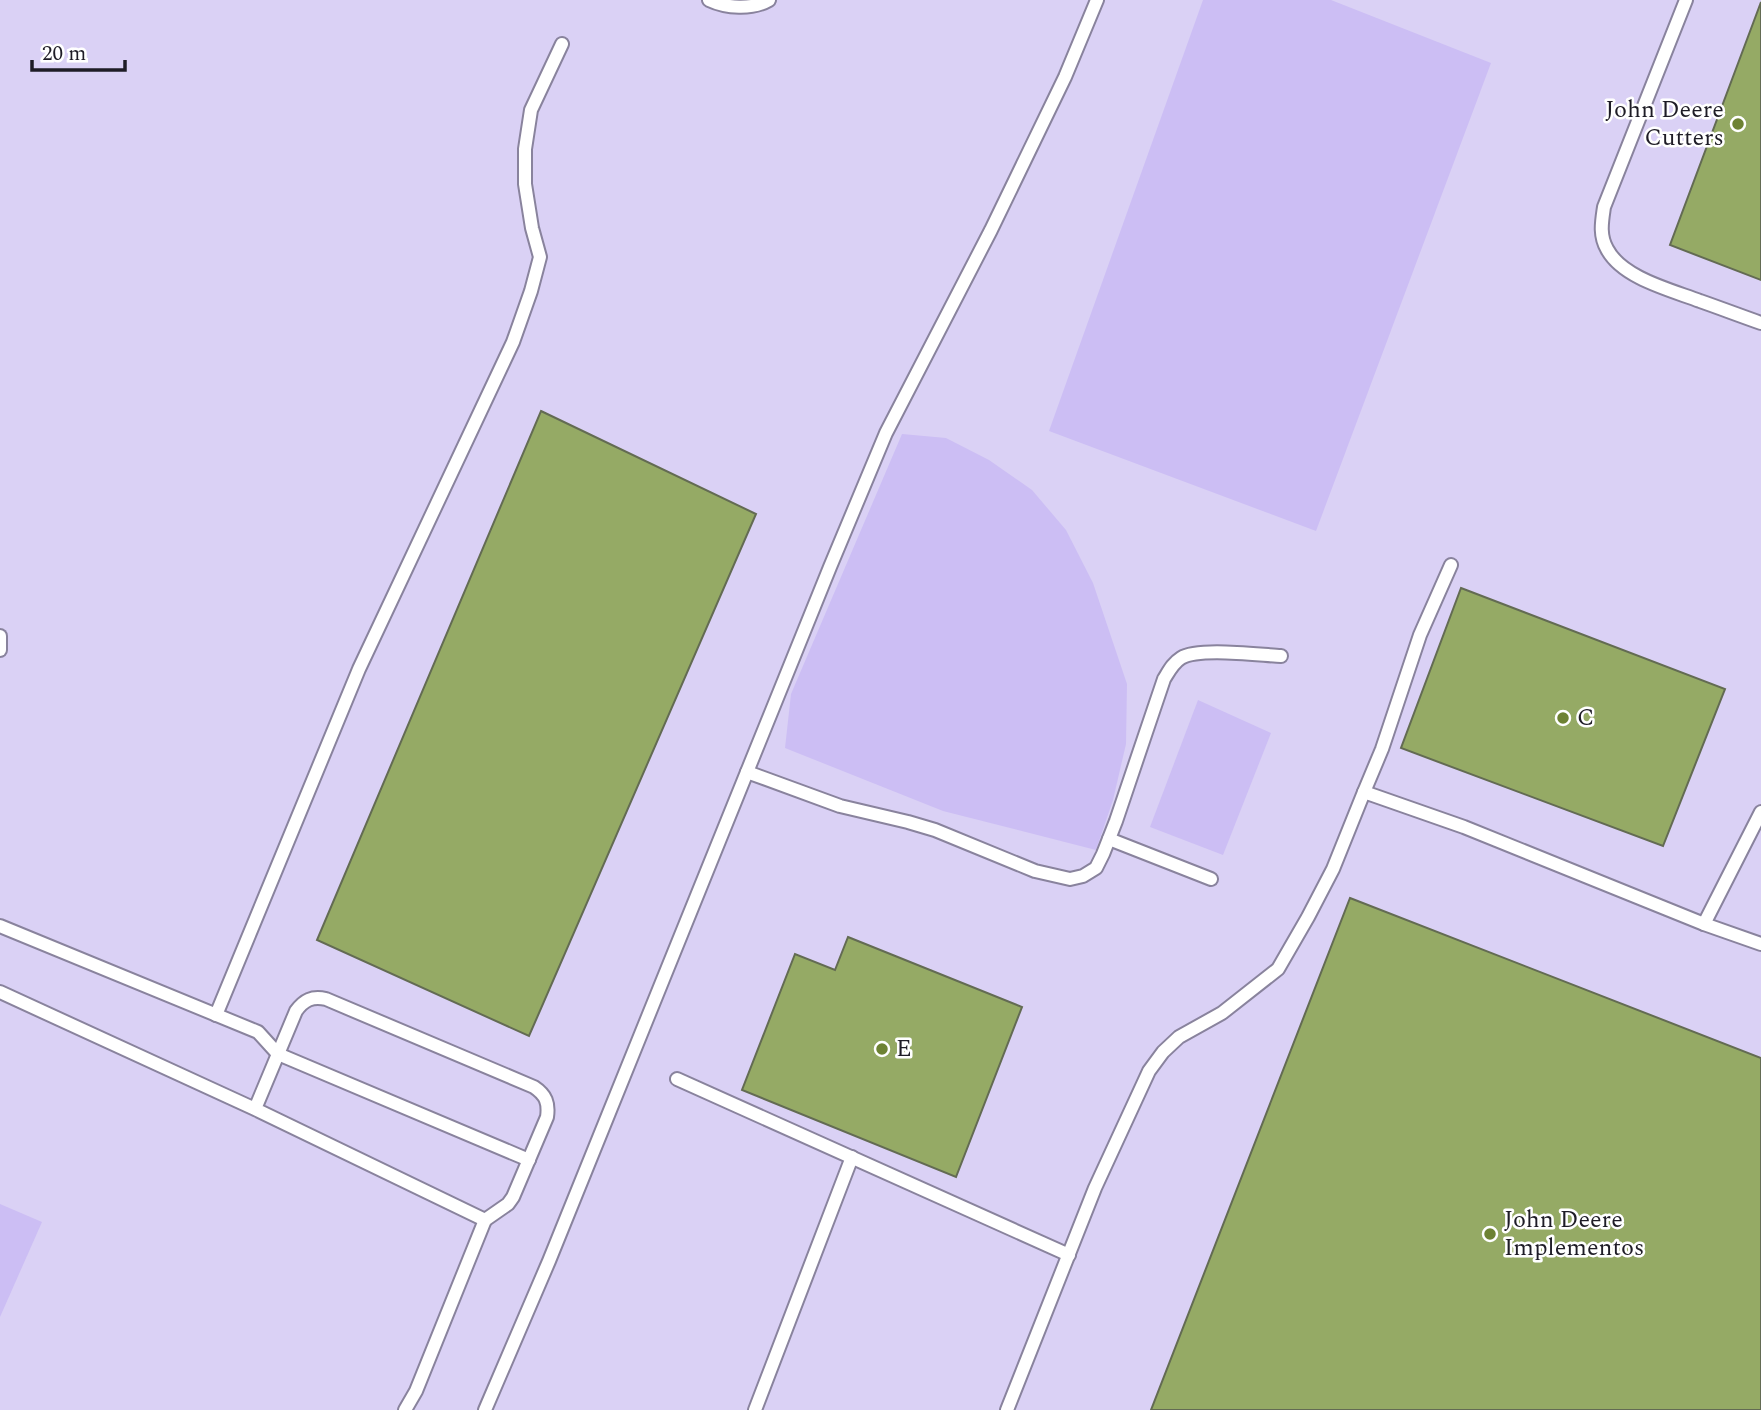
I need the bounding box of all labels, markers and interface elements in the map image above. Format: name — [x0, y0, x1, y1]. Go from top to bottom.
scale bar — [32, 28, 124, 72]
text: 20 m — [42, 38, 86, 70]
place label: John Deere Cutters — [1605, 92, 1724, 156]
marker: John Deere Cutters — [1730, 116, 1746, 132]
place label: C — [1577, 700, 1594, 736]
marker: C — [1555, 710, 1571, 726]
place label: E — [896, 1031, 912, 1067]
marker: E — [874, 1041, 890, 1057]
place label: John Deere Implementos — [1504, 1202, 1644, 1266]
marker: John Deere Implementos — [1482, 1226, 1498, 1242]

